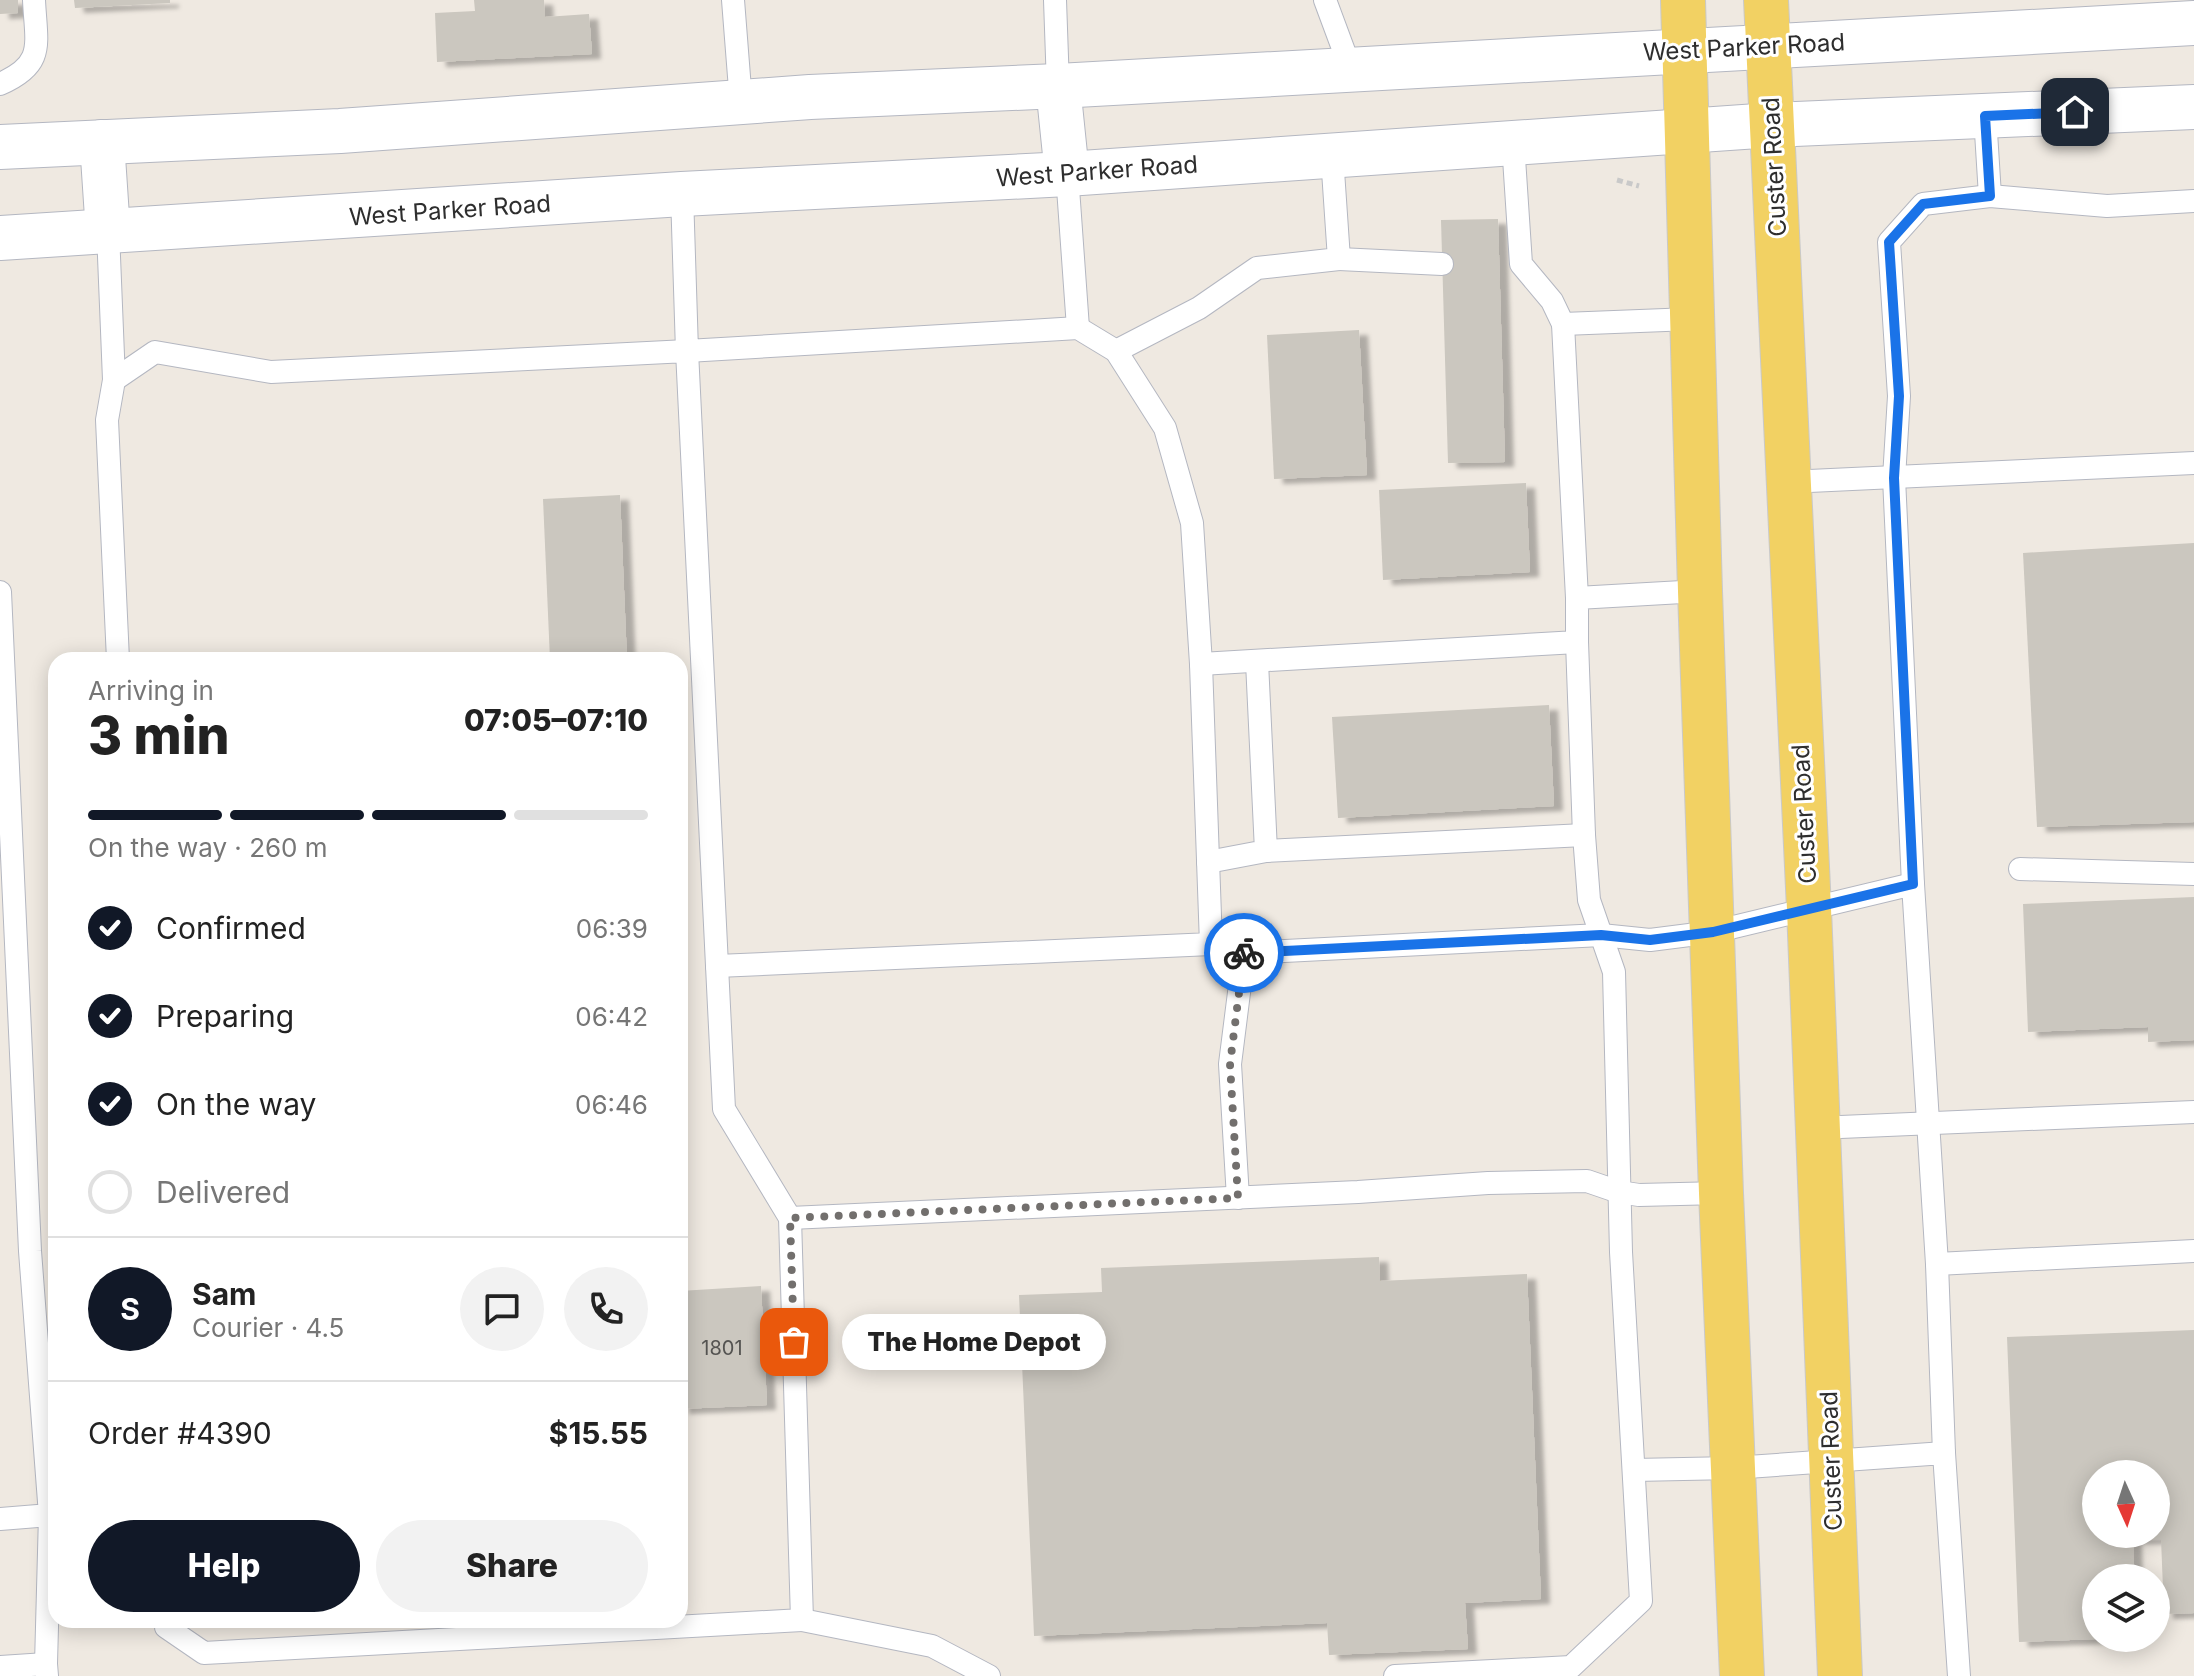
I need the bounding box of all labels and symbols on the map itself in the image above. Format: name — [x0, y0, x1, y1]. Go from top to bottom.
street label: West Parker Road — [1642, 27, 1846, 67]
pin — [2041, 78, 2109, 146]
street label: Custer Road — [1756, 96, 1792, 238]
street label: West Parker Road — [995, 149, 1199, 193]
street label: West Parker Road — [348, 188, 552, 232]
street label: Custer Road — [1786, 743, 1822, 885]
courier — [1204, 913, 1284, 993]
pin — [760, 1308, 828, 1376]
callout: The Home Depot — [842, 1314, 1106, 1370]
house number: 1801 — [701, 1336, 743, 1360]
street label: Custer Road — [1814, 1391, 1848, 1531]
north arrow — [2082, 1460, 2170, 1548]

